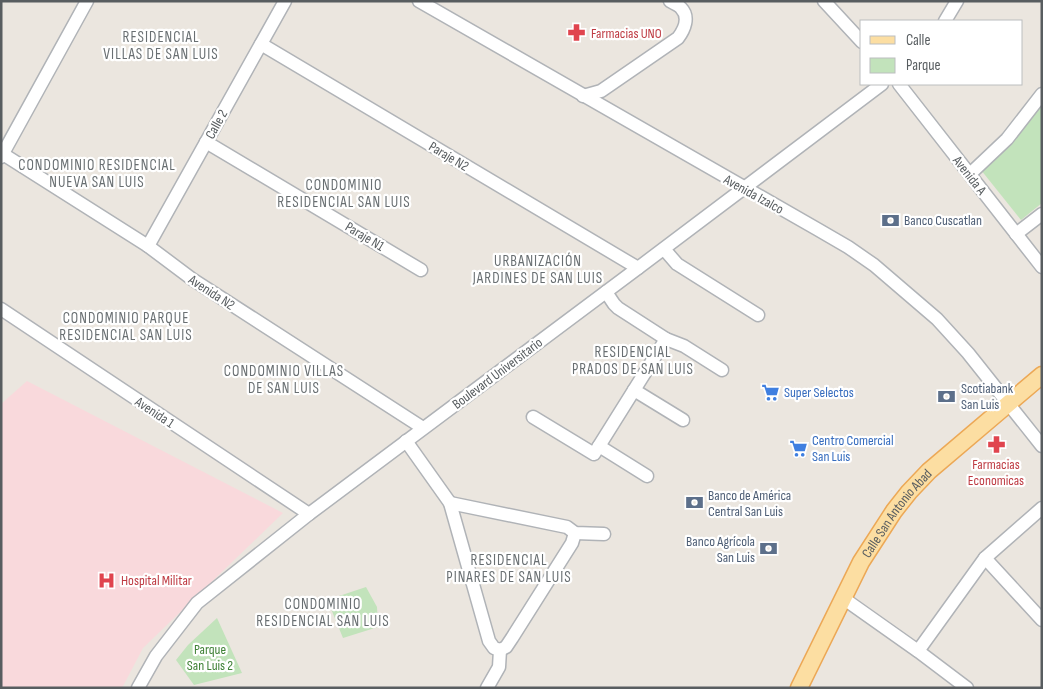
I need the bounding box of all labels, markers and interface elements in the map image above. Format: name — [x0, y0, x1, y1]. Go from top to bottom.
legend — [860, 20, 1023, 85]
pharmacy icon: Farmacias UNO — [567, 23, 587, 43]
place label: Farmacias UNO — [591, 25, 662, 42]
district label: RESIDENCIAL VILLAS DE SAN LUIS — [103, 28, 219, 64]
text: Calle — [906, 31, 930, 50]
text: Parque — [906, 56, 941, 75]
street label: Calle 2 — [202, 106, 231, 142]
street label: Paraje N2 — [426, 138, 472, 175]
street label: Avenida A — [948, 152, 991, 199]
district label: CONDOMINIO RESIDENCIAL NUEVA SAN LUIS — [18, 156, 176, 192]
street label: Avenida Izalco — [720, 171, 787, 218]
district label: CONDOMINIO RESIDENCIAL SAN LUIS — [277, 176, 411, 212]
bank icon: Banco Cuscatlan — [880, 210, 900, 230]
place label: Banco Cuscatlan — [904, 212, 982, 229]
street label: Paraje N1 — [342, 218, 388, 255]
district label: URBANIZACIÓN JARDINES DE SAN LUIS — [472, 252, 603, 288]
street label: Avenida N2 — [185, 271, 238, 314]
district label: CONDOMINIO PARQUE RESIDENCIAL SAN LUIS — [59, 309, 193, 345]
street label: Boulevard Universitario — [449, 334, 546, 413]
district label: RESIDENCIAL PRADOS DE SAN LUIS — [572, 343, 694, 379]
district label: CONDOMINIO VILLAS DE SAN LUIS — [224, 362, 344, 398]
place label: Scotiabank San Luis — [961, 380, 1014, 413]
supermarket icon: Super Selectos — [760, 382, 780, 402]
place label: Super Selectos — [784, 384, 854, 401]
bank icon: Scotiabank San Luis — [937, 386, 957, 406]
street label: Avenida 1 — [131, 393, 178, 432]
place label: Centro Comercial San Luis — [812, 432, 894, 465]
pharmacy icon: Farmacias Economicas — [986, 434, 1006, 454]
supermarket icon: Centro Comercial San Luis — [788, 438, 808, 458]
place label: Farmacias Economicas — [968, 456, 1024, 489]
street label: Calle San Antonio Abad — [858, 465, 936, 561]
place label: Banco de América Central San Luis — [708, 487, 791, 520]
bank icon: Banco de América Central San Luis — [684, 493, 704, 513]
place label: Banco Agrícola San Luis — [686, 533, 755, 566]
bank icon: Banco Agrícola San Luis — [759, 539, 779, 559]
district label: RESIDENCIAL PINARES DE SAN LUIS — [446, 551, 572, 587]
hospital icon: Hospital Militar — [97, 570, 117, 590]
place label: Hospital Militar — [121, 572, 192, 589]
district label: CONDOMINIO RESIDENCIAL SAN LUIS — [256, 595, 390, 631]
park label: Parque San Luis 2 — [187, 641, 233, 674]

